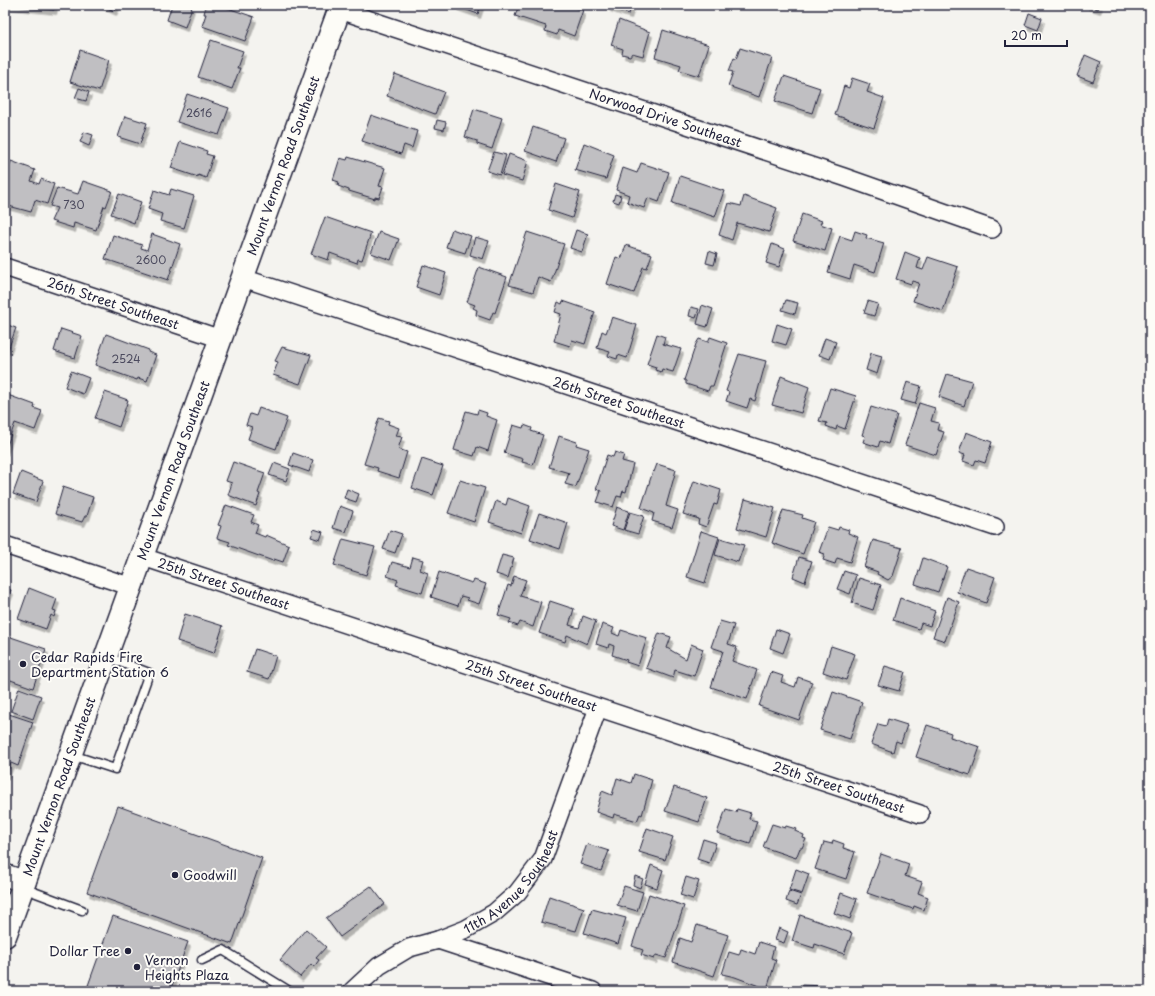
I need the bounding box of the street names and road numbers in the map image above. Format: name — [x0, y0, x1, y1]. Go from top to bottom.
street label: Mount Vernon Road Southeast — [241, 73, 324, 258]
street label: Norwood Drive Southeast — [587, 83, 744, 152]
street label: 26th Street Southeast — [45, 272, 182, 333]
street label: 26th Street Southeast — [551, 371, 687, 433]
street label: Mount Vernon Road Southeast — [131, 378, 214, 563]
street label: 25th Street Southeast — [156, 553, 292, 614]
street label: 25th Street Southeast — [463, 654, 600, 716]
street label: Mount Vernon Road Southeast — [17, 694, 100, 879]
street label: 25th Street Southeast — [771, 756, 907, 817]
street label: 11th Avenue Southeast — [459, 827, 562, 938]

